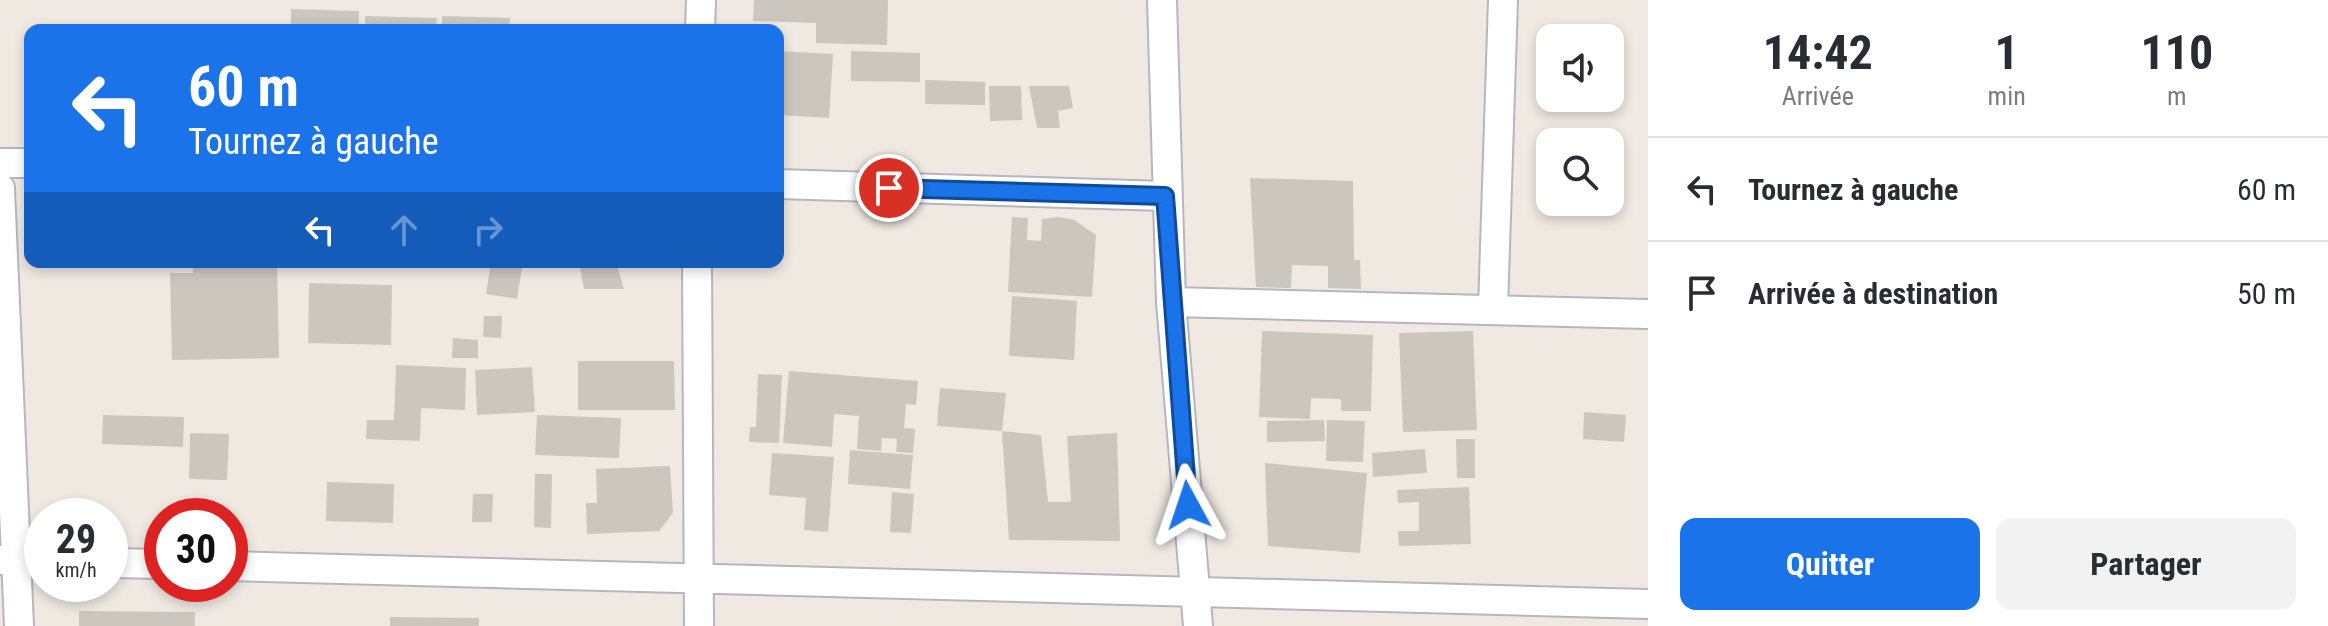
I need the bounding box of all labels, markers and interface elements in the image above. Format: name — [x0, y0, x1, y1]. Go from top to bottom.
map controls — [1536, 24, 1624, 216]
button: sound — [1536, 24, 1624, 112]
text: 14:42 — [1763, 24, 1873, 81]
text: 1 — [1995, 24, 2019, 81]
text: 110 — [2140, 24, 2213, 81]
text: 60 m — [188, 54, 299, 120]
icon: left — [56, 56, 160, 160]
text: Arrivée — [1782, 81, 1854, 111]
text: min — [1988, 81, 2026, 111]
text: m — [2167, 81, 2187, 111]
text: Tournez à gauche — [188, 121, 439, 163]
button: search — [1536, 128, 1624, 216]
pin — [855, 154, 923, 222]
icon: arrive — [867, 166, 911, 210]
icon: left — [1680, 167, 1724, 211]
text: Tournez à gauche — [1748, 172, 1958, 207]
text: 60 m — [2237, 172, 2296, 207]
icon: left — [298, 208, 342, 252]
icon: ahead — [382, 208, 426, 252]
icon: right — [466, 208, 510, 252]
icon: arrive — [1680, 271, 1724, 315]
text: Arrivée à destination — [1748, 276, 1998, 311]
text: 50 m — [2237, 276, 2296, 311]
position arrow — [1146, 463, 1230, 547]
speed limit sign: 30 — [144, 498, 248, 602]
text: 29 — [56, 516, 96, 563]
button: Quitter — [1680, 518, 1980, 610]
button: Partager — [1996, 518, 2296, 610]
text: km/h — [55, 558, 97, 582]

